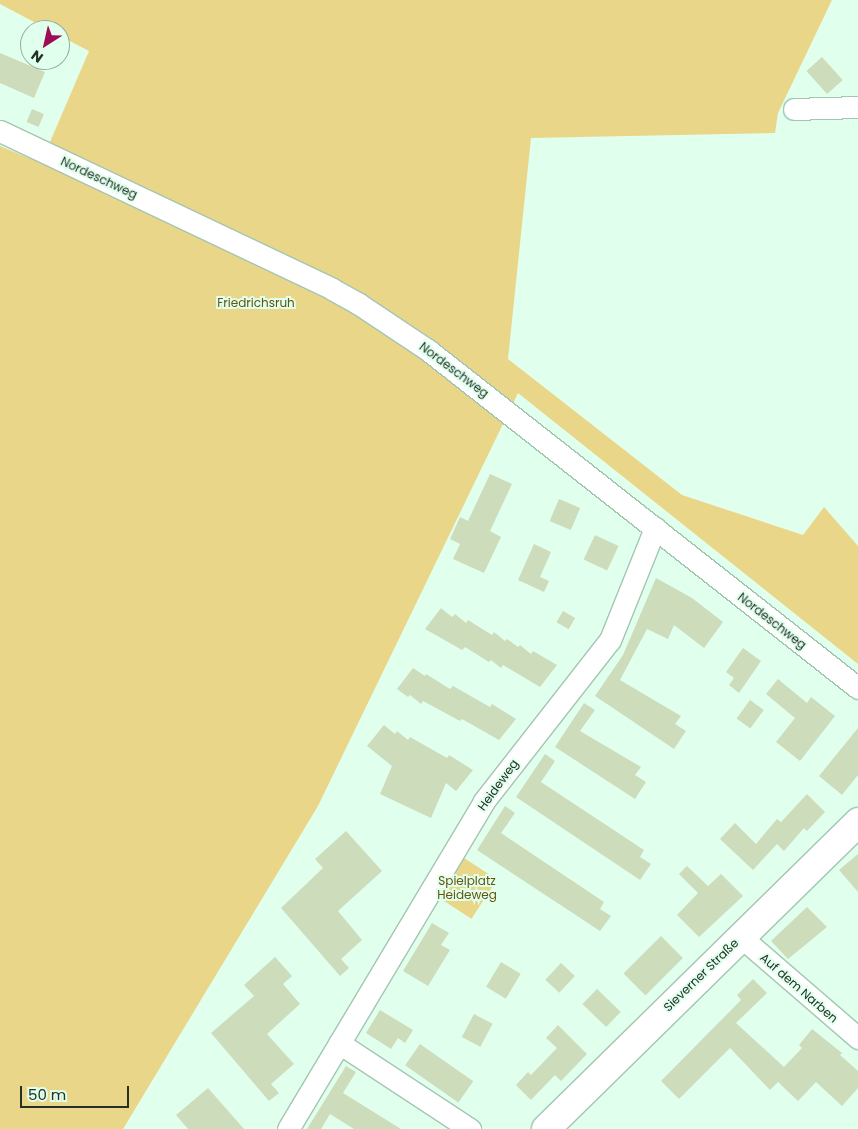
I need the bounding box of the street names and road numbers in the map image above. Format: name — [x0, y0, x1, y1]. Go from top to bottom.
street label: Nordeschweg — [58, 154, 140, 202]
street label: Nordeschweg — [417, 339, 491, 401]
street label: Nordeschweg — [735, 590, 809, 652]
street label: Heideweg — [475, 757, 521, 813]
street label: Sieverner Straße — [661, 936, 741, 1014]
street label: Auf dem Narben — [757, 950, 841, 1026]

